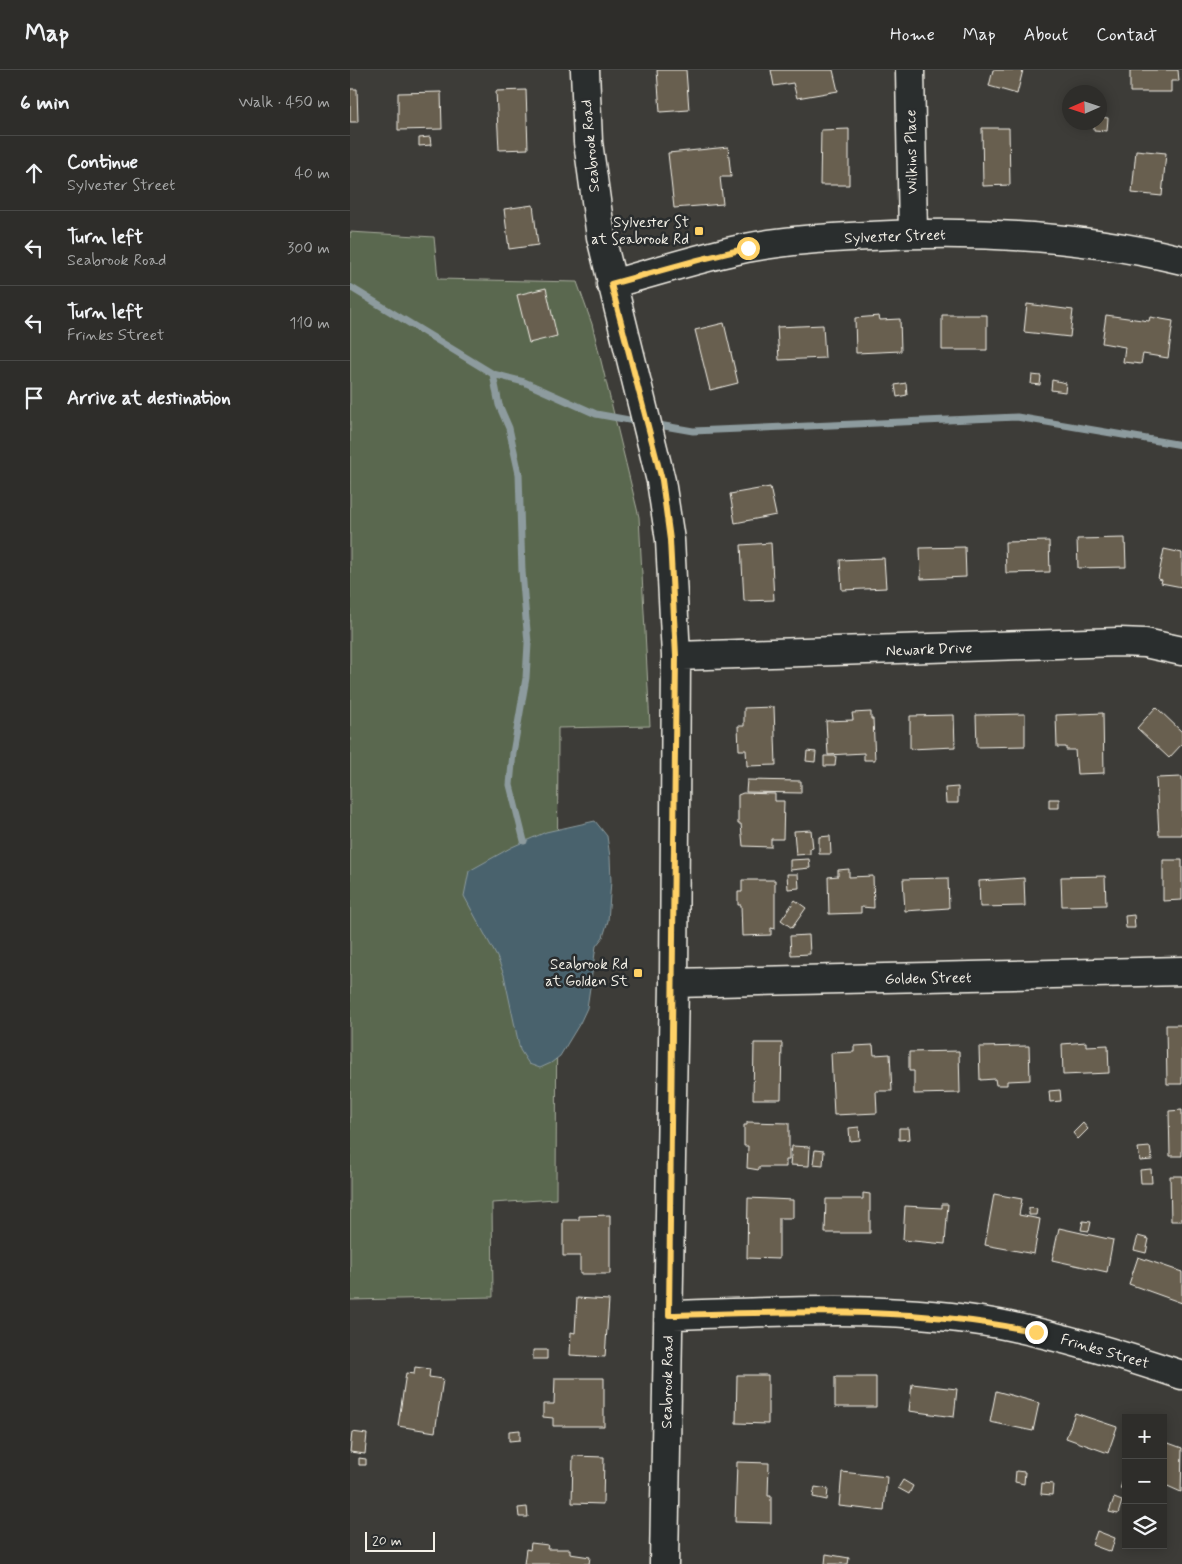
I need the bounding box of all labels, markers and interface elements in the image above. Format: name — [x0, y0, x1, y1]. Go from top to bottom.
text: Map — [25, 19, 69, 50]
text: Home — [890, 23, 935, 47]
text: Map — [963, 23, 996, 47]
text: About — [1024, 23, 1068, 47]
text: Contact — [1096, 23, 1157, 47]
north arrow — [1062, 85, 1107, 130]
text: 6 min — [20, 89, 70, 117]
text: Walk · 450 m — [239, 92, 330, 113]
street label: Seabrook Road — [577, 99, 605, 193]
street label: Wilkins Place — [901, 109, 923, 195]
text: Continue — [67, 150, 138, 175]
icon: ahead — [20, 159, 48, 187]
text: 40 m — [294, 163, 330, 184]
text: Sylvester Street — [67, 175, 175, 196]
place label: Sylvester St at Seabrook Rd — [591, 213, 689, 250]
text: Turn left — [67, 225, 143, 250]
marker: Sylvester St at Seabrook Rd — [693, 225, 705, 237]
street label: Sylvester Street — [844, 225, 946, 249]
icon: left — [20, 234, 48, 262]
route start — [737, 237, 760, 260]
text: 300 m — [287, 238, 330, 259]
text: Seabrook Road — [67, 250, 166, 271]
text: Turn left — [67, 300, 143, 325]
icon: left — [20, 309, 48, 337]
text: 110 m — [289, 313, 330, 334]
text: Frinks Street — [67, 325, 164, 346]
icon: arrive — [20, 384, 48, 412]
text: Arrive at destination — [67, 386, 231, 411]
street label: Newark Drive — [885, 638, 973, 662]
place label: Seabrook Rd at Golden St — [545, 955, 628, 992]
marker: Seabrook Rd at Golden St — [632, 967, 644, 979]
street label: Golden Street — [884, 968, 972, 990]
route end — [1025, 1321, 1048, 1344]
street label: Frinks Street — [1058, 1330, 1151, 1374]
street label: Seabrook Road — [657, 1335, 679, 1429]
map controls — [1122, 1414, 1167, 1549]
button: + — [1122, 1414, 1167, 1459]
button: − — [1122, 1459, 1167, 1504]
button: layers — [1122, 1504, 1167, 1549]
scale bar — [365, 1529, 435, 1552]
text: 20 m — [372, 1532, 402, 1550]

